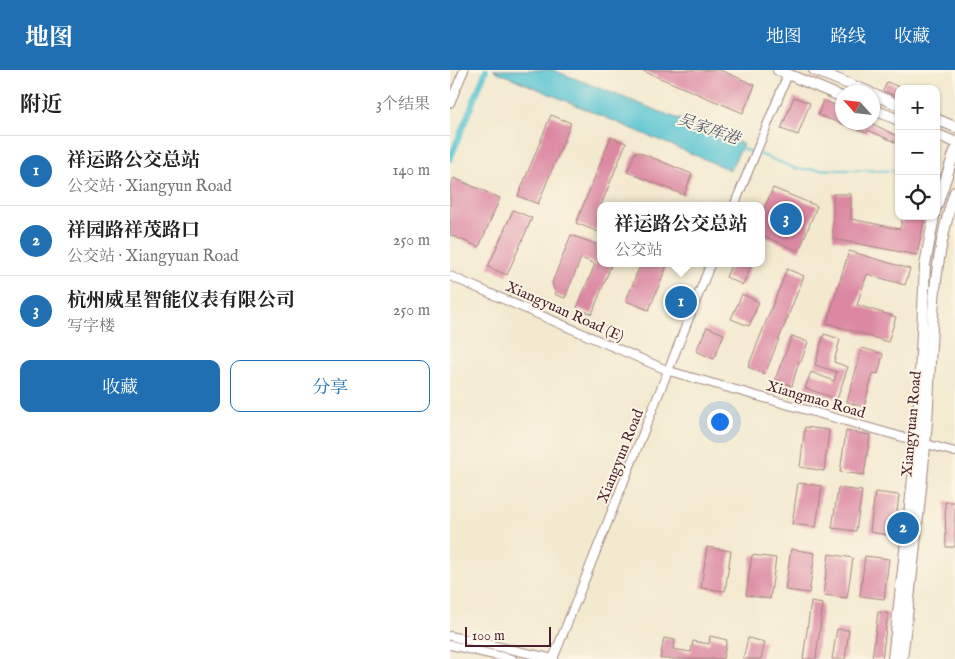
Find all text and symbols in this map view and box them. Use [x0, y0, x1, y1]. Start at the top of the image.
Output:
text: 地图 [25, 23, 73, 54]
text: 地图 [766, 26, 802, 49]
text: 路线 [830, 26, 866, 49]
text: 收藏 [894, 26, 930, 49]
north arrow [835, 85, 880, 130]
map controls [895, 85, 940, 220]
button: + [895, 85, 940, 130]
text: 附近 [20, 92, 62, 119]
text: 3个结果 [376, 95, 430, 115]
water label: 吴家库港 [675, 110, 744, 150]
button: − [895, 130, 940, 175]
text: 祥运路公交总站 [67, 149, 200, 173]
text: 1 [33, 161, 39, 181]
text: 140 m [392, 161, 430, 181]
button: locate [895, 175, 940, 220]
text: 公交站 · Xiangyun Road [67, 177, 232, 197]
pin: 3 [770, 200, 802, 238]
popup [597, 202, 765, 267]
text: 祥运路公交总站 [614, 213, 748, 237]
text: 祥园路祥茂路口 [67, 219, 200, 243]
text: 2 [32, 231, 40, 251]
text: 250 m [393, 231, 430, 251]
text: 公交站 [614, 241, 663, 261]
text: 公交站 · Xiangyuan Road [67, 247, 239, 267]
street label: Xiangyuan Road (E) [503, 277, 627, 346]
pin: 1 [665, 283, 697, 321]
text: 杭州威星智能仪表有限公司 [67, 289, 295, 313]
text: 3 [33, 301, 39, 321]
text: 250 m [393, 301, 430, 321]
text: 写字楼 [67, 317, 115, 337]
button: 收藏 [20, 360, 220, 412]
button: 分享 [230, 360, 430, 412]
street label: Xiangyuan Road [897, 369, 926, 478]
street label: Xiangmao Road [764, 376, 869, 423]
street label: Xiangyun Road [593, 406, 648, 506]
your location [707, 409, 733, 435]
pin: 2 [887, 509, 919, 547]
scale bar [465, 624, 551, 647]
text: 100 m [472, 627, 505, 645]

